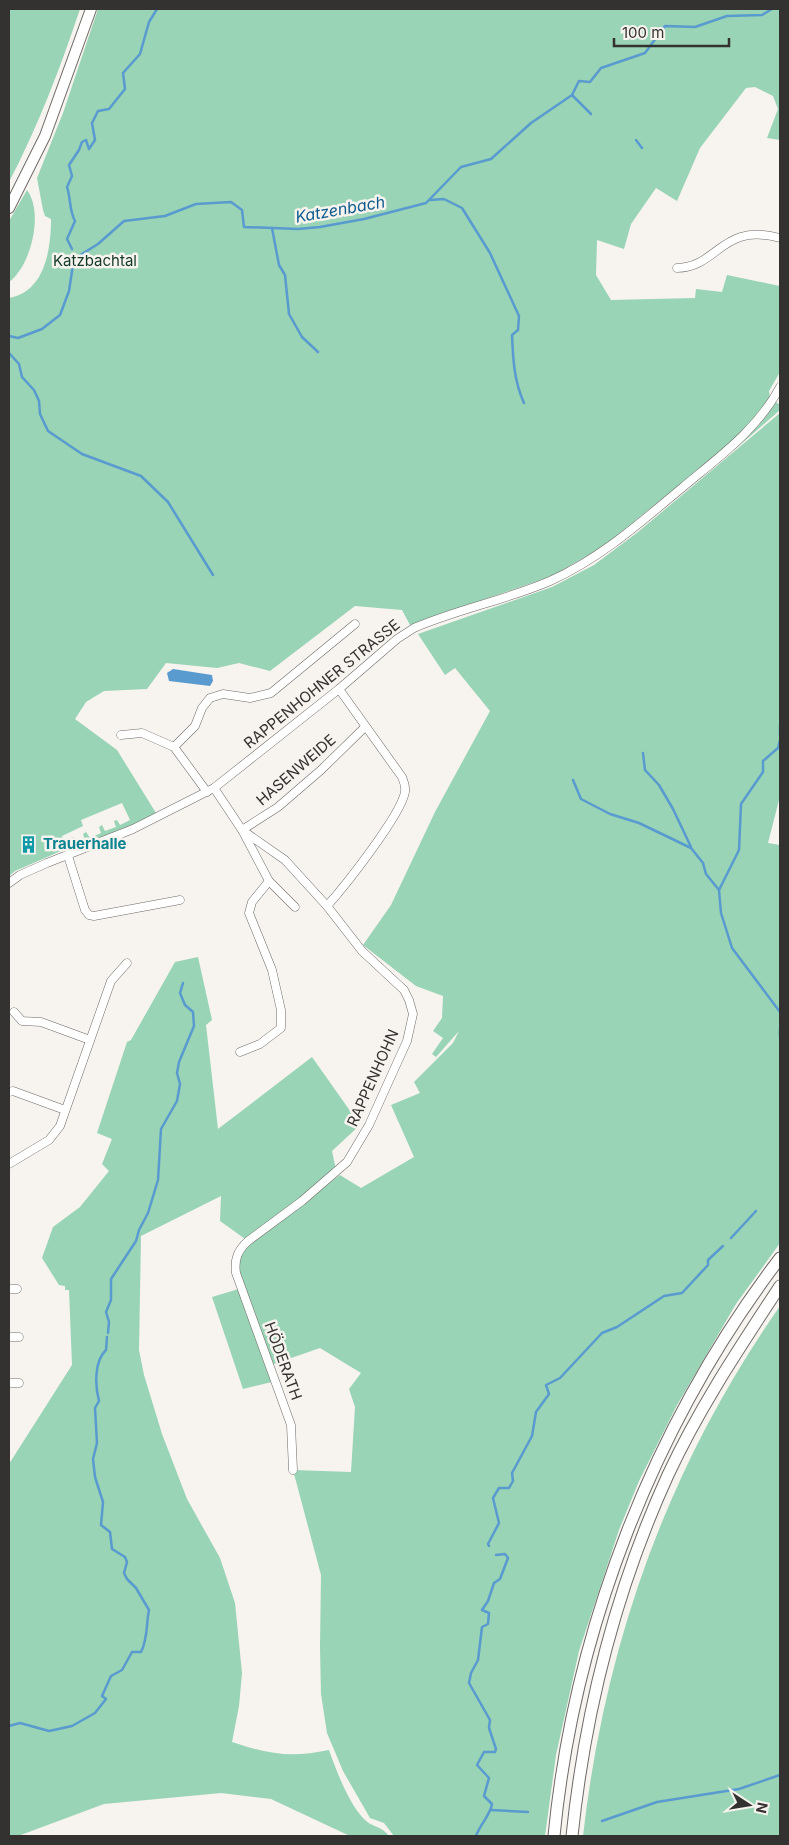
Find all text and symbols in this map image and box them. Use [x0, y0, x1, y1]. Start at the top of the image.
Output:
scale bar [614, 15, 729, 47]
text: 100 m [622, 23, 664, 42]
water label: Katzenbach [294, 191, 386, 227]
park label: Katzbachtal [53, 251, 137, 270]
street label: RAPPENHOHNER STRASSE [240, 615, 403, 752]
street label: HASENWEIDE [252, 730, 339, 809]
building icon: Trauerhalle [19, 834, 39, 854]
place label: Trauerhalle [43, 834, 127, 853]
street label: RAPPENHOHN [343, 1026, 402, 1129]
street label: HÖDERATH [261, 1319, 306, 1403]
north arrow [724, 1780, 774, 1830]
text: N [753, 1801, 772, 1815]

